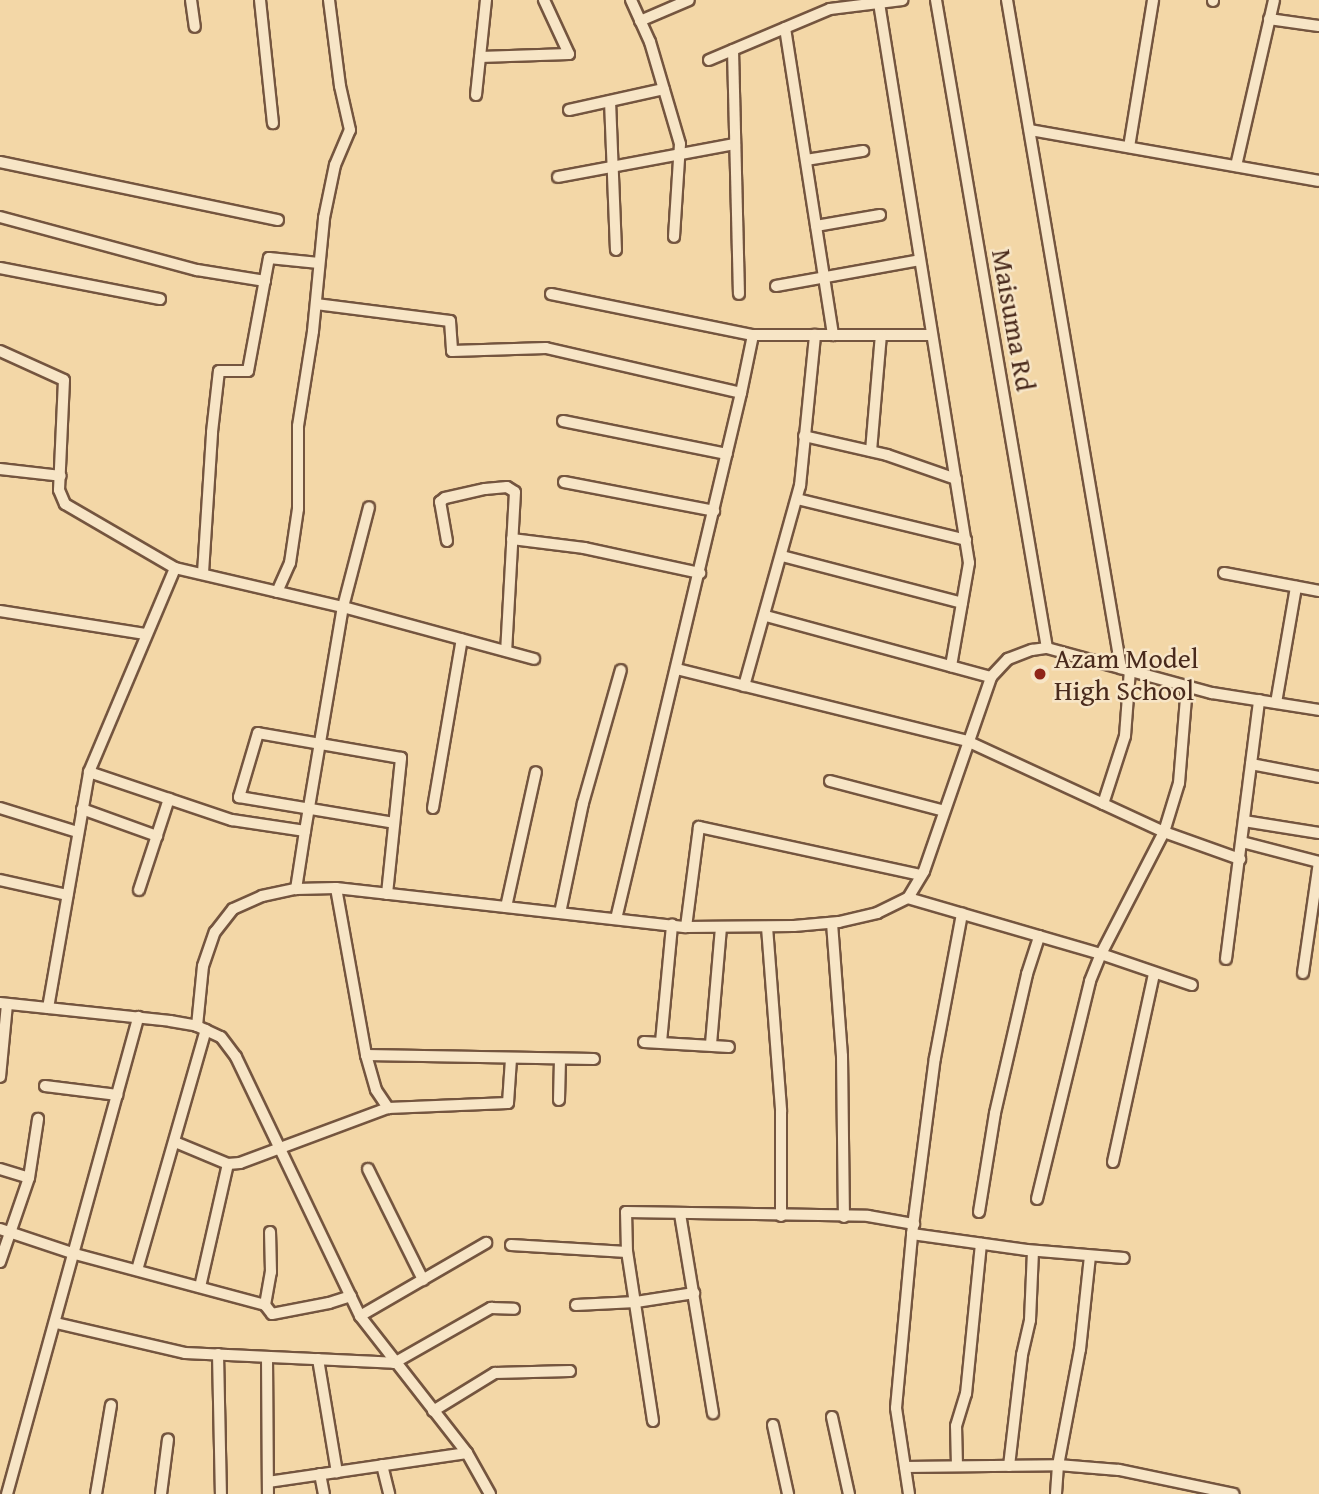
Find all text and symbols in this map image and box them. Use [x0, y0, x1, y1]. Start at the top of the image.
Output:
street label: Maisuma Rd [985, 246, 1043, 394]
place label: Azam Model High School [1054, 641, 1199, 707]
marker: Azam Model High School [1032, 666, 1048, 682]

